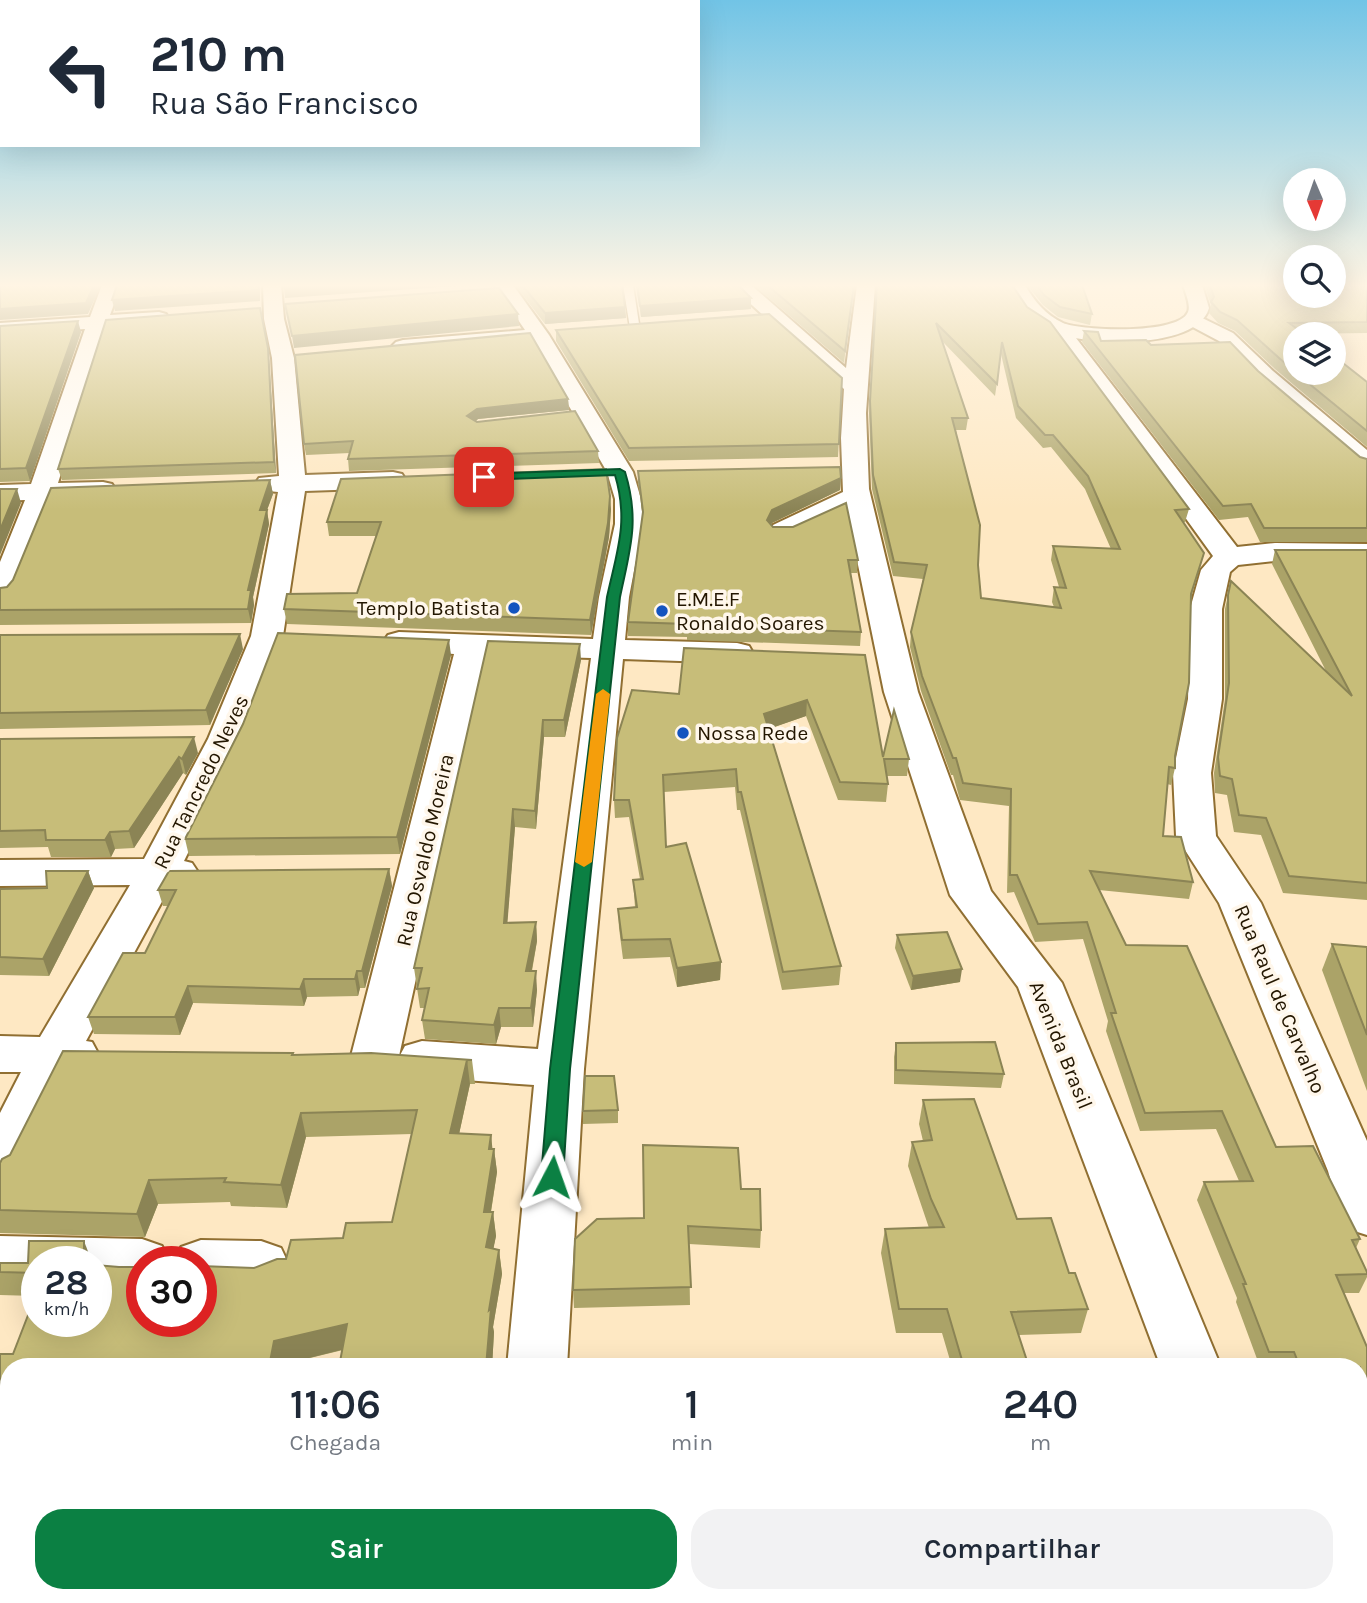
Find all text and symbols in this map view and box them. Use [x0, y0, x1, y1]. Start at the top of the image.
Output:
text: 210 m [150, 26, 287, 83]
icon: left [35, 28, 126, 119]
text: Rua São Francisco [150, 85, 418, 122]
north arrow [1283, 168, 1346, 231]
map controls [1283, 168, 1346, 385]
button: search [1283, 245, 1346, 308]
button: layers [1283, 322, 1346, 385]
pin [454, 447, 514, 507]
icon: arrive [465, 458, 503, 496]
place label: E.M.E.F Ronaldo Soares [676, 587, 825, 635]
place label: Templo Batista [357, 596, 500, 620]
marker: Templo Batista [506, 600, 522, 616]
marker: E.M.E.F Ronaldo Soares [654, 603, 670, 619]
street label: Rua Tancredo Neves [148, 691, 254, 873]
place label: Nossa Rede [697, 721, 808, 745]
marker: Nossa Rede [675, 725, 691, 741]
street label: Rua Osvaldo Moreira [391, 751, 459, 949]
street label: Rua Raul de Carvalho [1229, 901, 1331, 1097]
street label: Avenida Brasil [1024, 977, 1098, 1113]
position arrow [515, 1140, 589, 1214]
speed limit sign: 30 [126, 1246, 217, 1337]
text: 28 [45, 1262, 88, 1303]
text: km/h [44, 1298, 89, 1320]
text: 11:06 [290, 1379, 381, 1429]
text: 1 [685, 1379, 699, 1429]
text: 240 [1003, 1379, 1078, 1429]
text: Chegada [290, 1429, 381, 1456]
text: min [671, 1429, 713, 1456]
text: m [1030, 1429, 1051, 1456]
button: Sair [35, 1509, 677, 1589]
button: Compartilhar [691, 1509, 1333, 1589]

